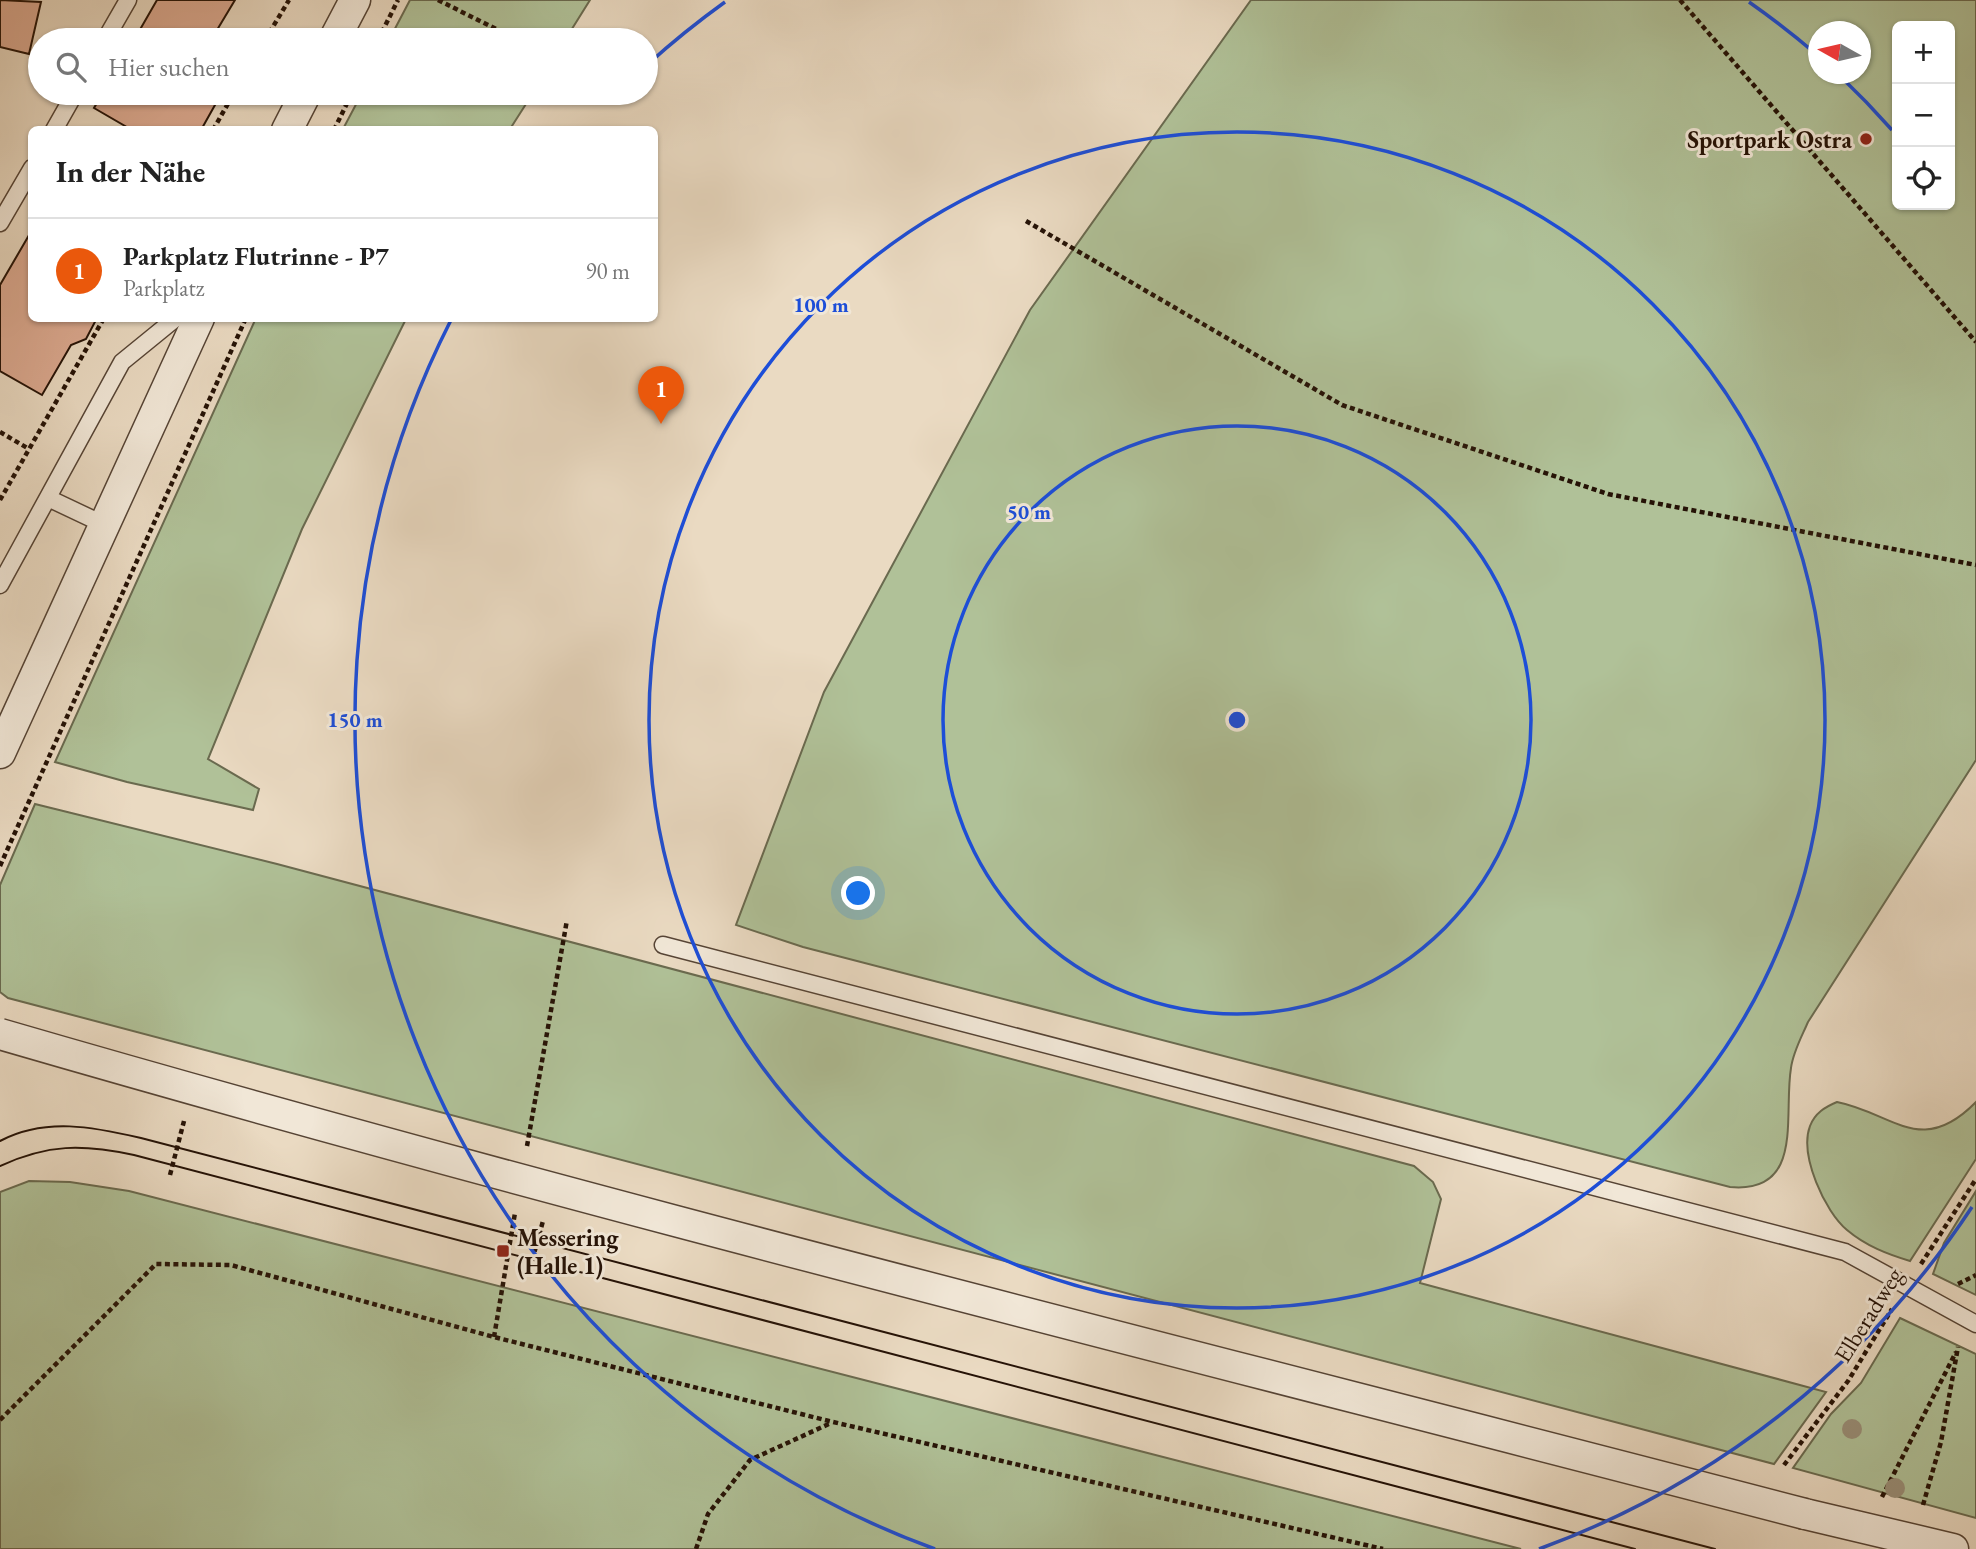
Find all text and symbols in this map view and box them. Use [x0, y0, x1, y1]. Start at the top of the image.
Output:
north arrow [1808, 21, 1871, 84]
map controls [1892, 21, 1955, 210]
button: + [1892, 21, 1955, 84]
search box [28, 28, 658, 105]
icon: search [52, 48, 90, 86]
text: Hier suchen [108, 50, 229, 84]
button: − [1892, 84, 1955, 147]
place label: Sportpark Ostra [1687, 124, 1852, 155]
marker: Sportpark Ostra [1858, 131, 1874, 147]
button: locate [1892, 147, 1955, 210]
text: In der Nähe [56, 152, 205, 191]
text: Parkplatz Flutrinne - P7 [123, 239, 389, 273]
text: 1 [73, 256, 85, 286]
text: 90 m [585, 256, 630, 286]
text: Parkplatz [123, 273, 204, 303]
text: 100 m [793, 291, 849, 318]
pin: 1 [638, 366, 684, 424]
text: 50 m [1007, 498, 1051, 525]
text: 150 m [327, 706, 383, 733]
centre of rings [1225, 708, 1249, 732]
your location [841, 876, 875, 910]
place label: Messering (Halle 1) [517, 1222, 619, 1281]
marker: Messering (Halle 1) [495, 1243, 511, 1259]
street label: Elberadweg [1827, 1261, 1910, 1368]

